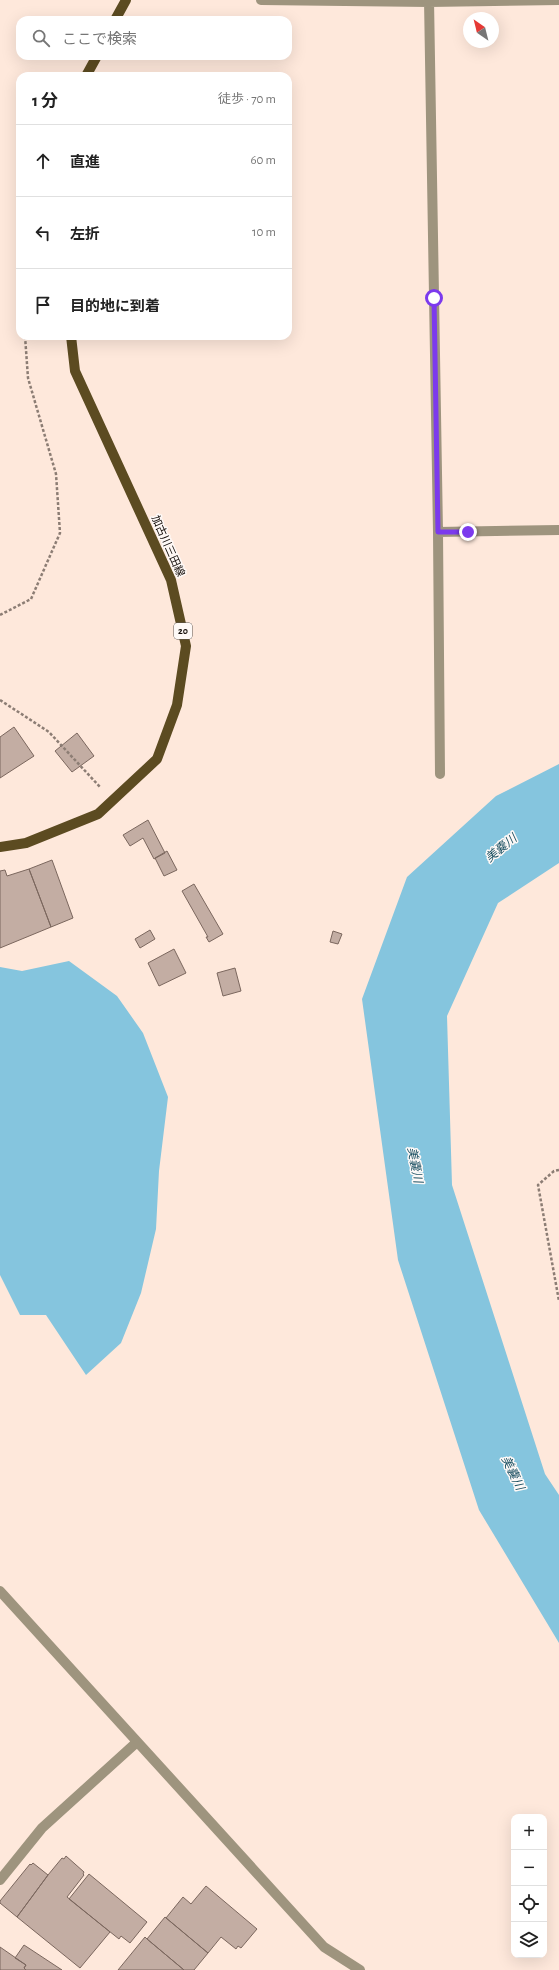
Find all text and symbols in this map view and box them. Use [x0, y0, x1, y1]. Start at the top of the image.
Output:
north arrow [463, 12, 499, 48]
search box [16, 16, 292, 60]
icon: search [30, 27, 52, 49]
text: ここで検索 [62, 32, 137, 47]
text: 1 分 [32, 92, 58, 109]
text: 徒歩 · 70 m [218, 93, 276, 106]
icon: ahead [32, 150, 54, 172]
text: 60 m [250, 154, 276, 167]
text: 直進 [70, 155, 100, 170]
icon: left [32, 222, 54, 244]
text: 10 m [252, 226, 276, 239]
text: 左折 [70, 227, 100, 242]
route start [425, 289, 443, 307]
icon: arrive [32, 294, 54, 316]
text: 目的地に到着 [70, 299, 160, 314]
street label: 加古川三田線 [150, 513, 187, 578]
route end [459, 523, 477, 541]
road number: 20 [174, 623, 192, 639]
water label: 美嚢川 [483, 830, 520, 864]
water label: 美嚢川 [406, 1146, 426, 1186]
water label: 美嚢川 [500, 1454, 528, 1494]
map controls [511, 1814, 547, 1958]
button: + [511, 1814, 547, 1850]
button: − [511, 1850, 547, 1886]
button: locate [511, 1886, 547, 1922]
button: layers [511, 1922, 547, 1958]

